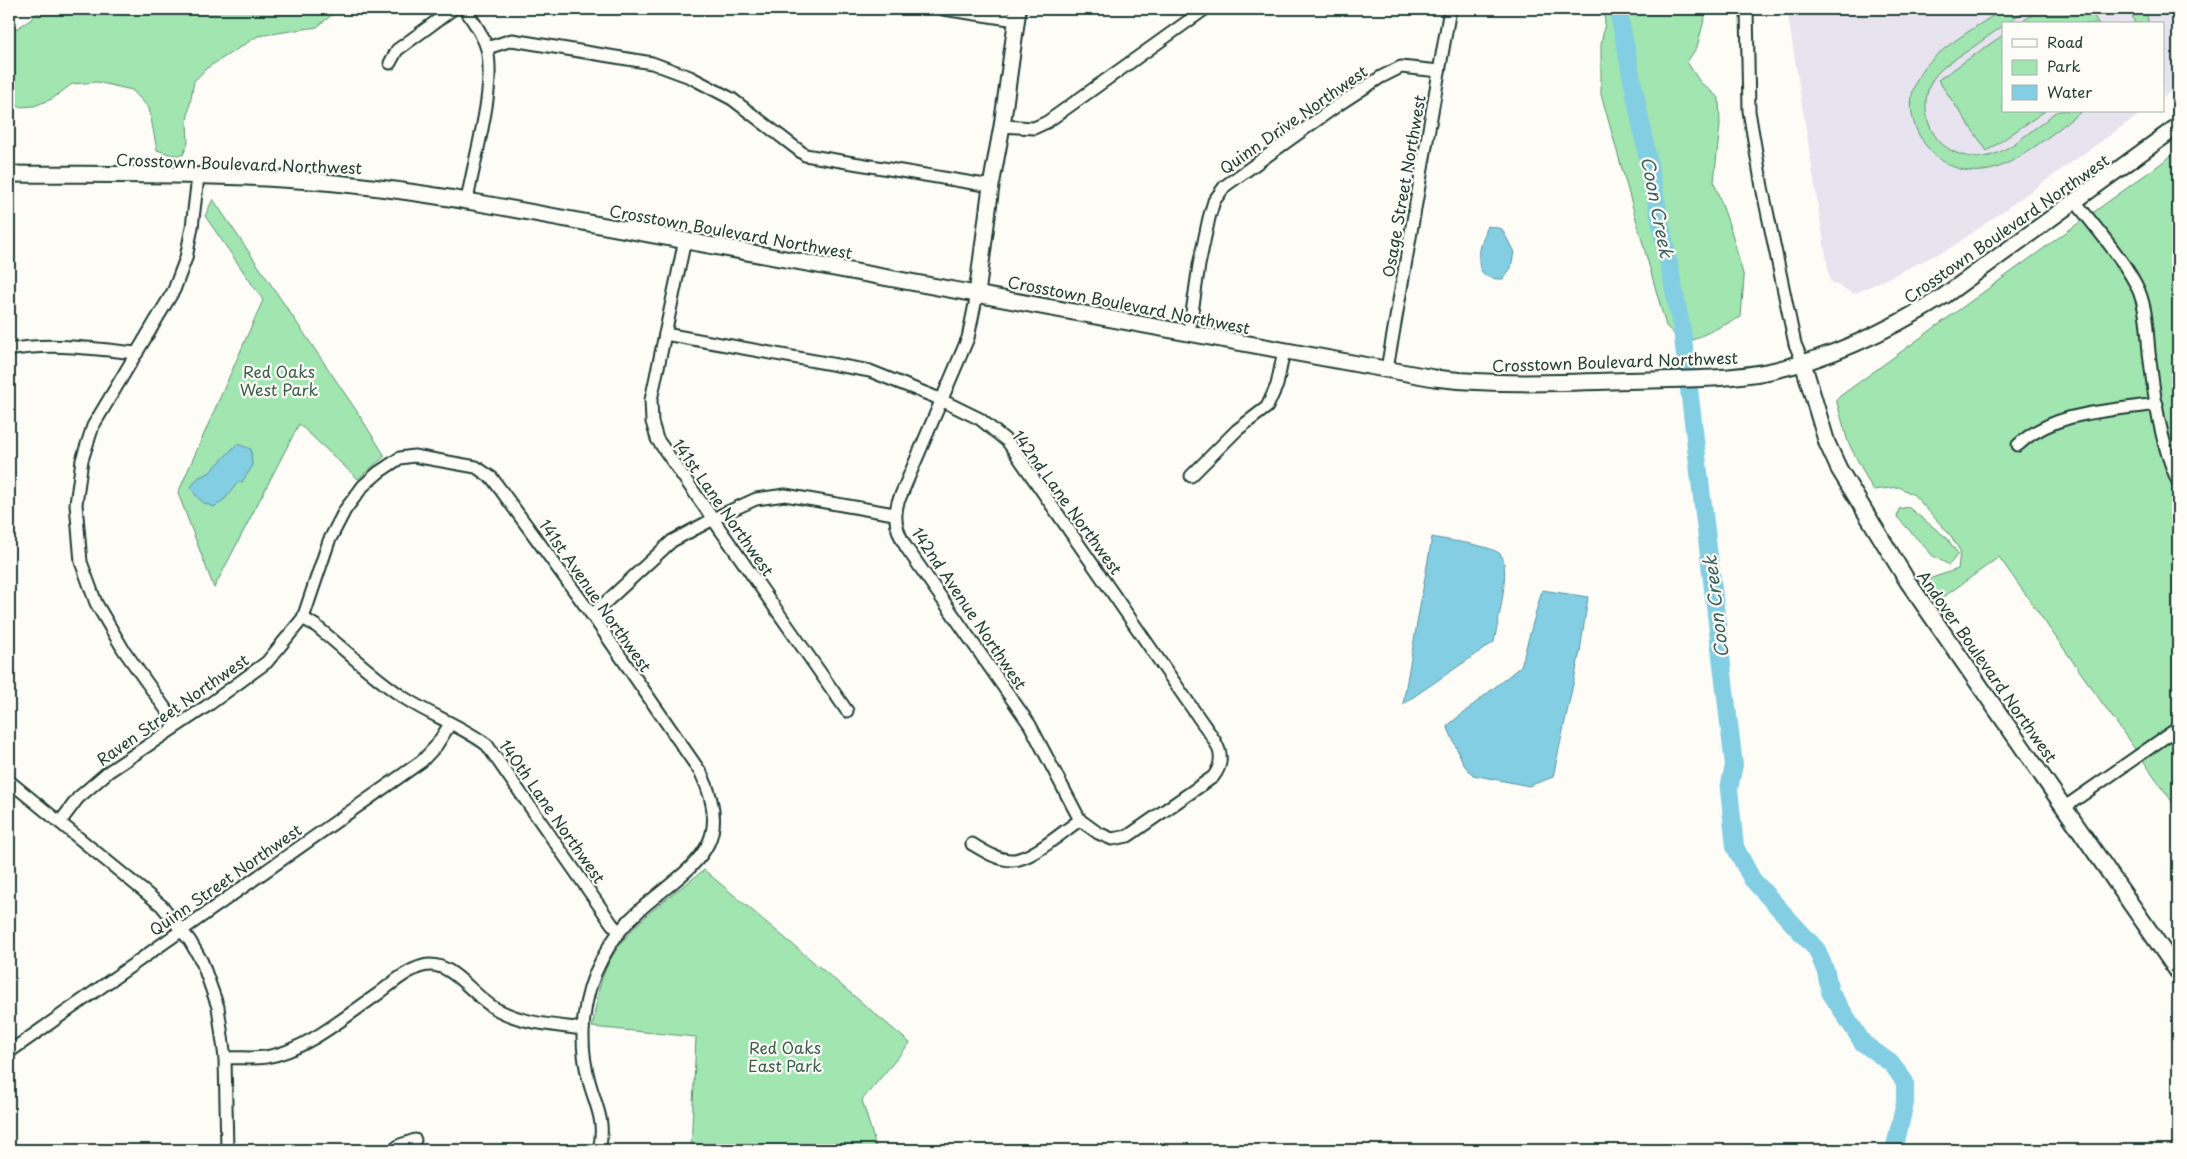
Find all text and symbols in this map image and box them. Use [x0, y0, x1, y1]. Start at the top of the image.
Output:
legend [2002, 22, 2164, 112]
text: Road [2047, 30, 2083, 53]
text: Park [2047, 54, 2081, 77]
street label: Quinn Drive Northwest [1214, 59, 1372, 179]
text: Water [2047, 80, 2092, 103]
street label: Osage Street Northwest [1375, 93, 1431, 279]
street label: Crosstown Boulevard Northwest [116, 147, 362, 179]
street label: Crosstown Boulevard Northwest [1898, 148, 2114, 308]
water label: Coon Creek [1635, 154, 1681, 261]
street label: Crosstown Boulevard Northwest [608, 198, 854, 264]
street label: Crosstown Boulevard Northwest [1006, 269, 1252, 339]
street label: Crosstown Boulevard Northwest [1492, 345, 1738, 377]
park label: Red Oaks West Park [240, 359, 319, 401]
street label: 142nd Lane Northwest [1007, 425, 1129, 579]
street label: 141st Lane Northwest [668, 433, 780, 581]
street label: 141st Avenue Northwest [534, 514, 658, 676]
street label: 142nd Avenue Northwest [907, 522, 1033, 694]
water label: Coon Creek [1695, 553, 1735, 660]
street label: Andover Boulevard Northwest [1912, 565, 2064, 767]
street label: Raven Street Northwest [91, 647, 253, 771]
street label: 140th Lane Northwest [494, 734, 612, 888]
street label: Quinn Street Northwest [144, 817, 306, 941]
park label: Red Oaks East Park [748, 1035, 822, 1077]

